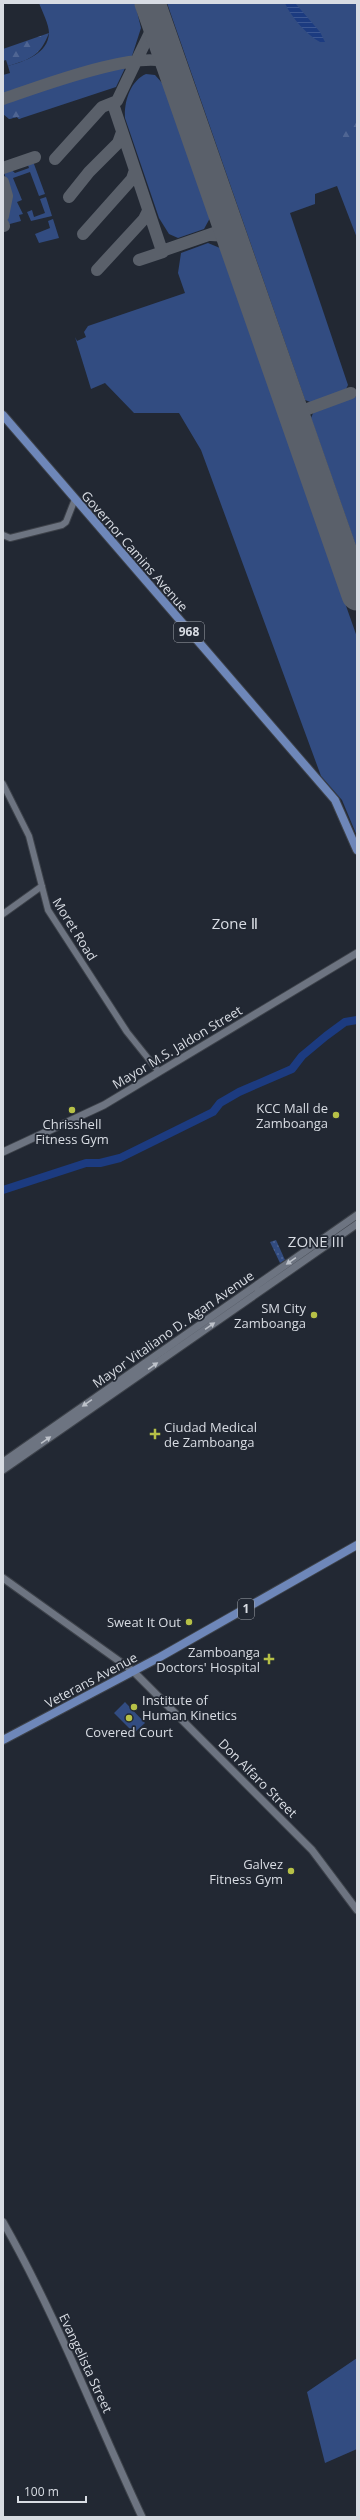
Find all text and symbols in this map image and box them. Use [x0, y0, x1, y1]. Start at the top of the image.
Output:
street label: Governor Camins Avenue [78, 487, 192, 615]
road number: 968 [174, 622, 204, 642]
street label: Moret Road [49, 894, 101, 964]
district label: Zone Ⅱ [212, 913, 258, 933]
street label: Mayor M.S. Jaldon Street [109, 1001, 246, 1093]
place label: KCC Mall de Zamboanga [256, 1099, 328, 1132]
marker: Chrisshell Fitness Gym [67, 1105, 77, 1115]
marker: KCC Mall de Zamboanga [331, 1110, 341, 1120]
place label: Chrisshell Fitness Gym [35, 1115, 109, 1148]
district label: ZONE III [288, 1231, 344, 1251]
one-way arrow [285, 1257, 296, 1265]
street label: Mayor Vitaliano D. Agan Avenue [89, 1266, 257, 1392]
place label: SM City Zamboanga [234, 1299, 306, 1332]
marker: SM City Zamboanga [309, 1310, 319, 1320]
one-way arrow [205, 1322, 215, 1330]
one-way arrow [148, 1362, 158, 1370]
one-way arrow [82, 1399, 93, 1407]
place label: Ciudad Medical de Zamboanga [164, 1418, 257, 1451]
marker: Ciudad Medical de Zamboanga [149, 1428, 161, 1440]
one-way arrow [41, 1436, 52, 1444]
road number: 1 [238, 1599, 254, 1619]
place label: Sweat It Out [107, 1613, 181, 1631]
marker: Sweat It Out [184, 1617, 194, 1627]
place label: Zamboanga Doctors' Hospital [156, 1643, 260, 1676]
street label: Veterans Avenue [42, 1648, 140, 1712]
marker: Zamboanga Doctors' Hospital [263, 1653, 275, 1665]
place label: Institute of Human Kinetics [142, 1691, 237, 1724]
marker: Institute of Human Kinetics [129, 1702, 139, 1712]
marker: Covered Court [124, 1713, 134, 1723]
place label: Covered Court [85, 1723, 173, 1741]
street label: Don Alfaro Street [215, 1735, 302, 1822]
place label: Galvez Fitness Gym [209, 1855, 283, 1888]
marker: Galvez Fitness Gym [286, 1866, 296, 1876]
street label: Evangelista Street [55, 2310, 117, 2416]
scale bar [18, 2478, 86, 2504]
text: 100 m [24, 2483, 59, 2500]

